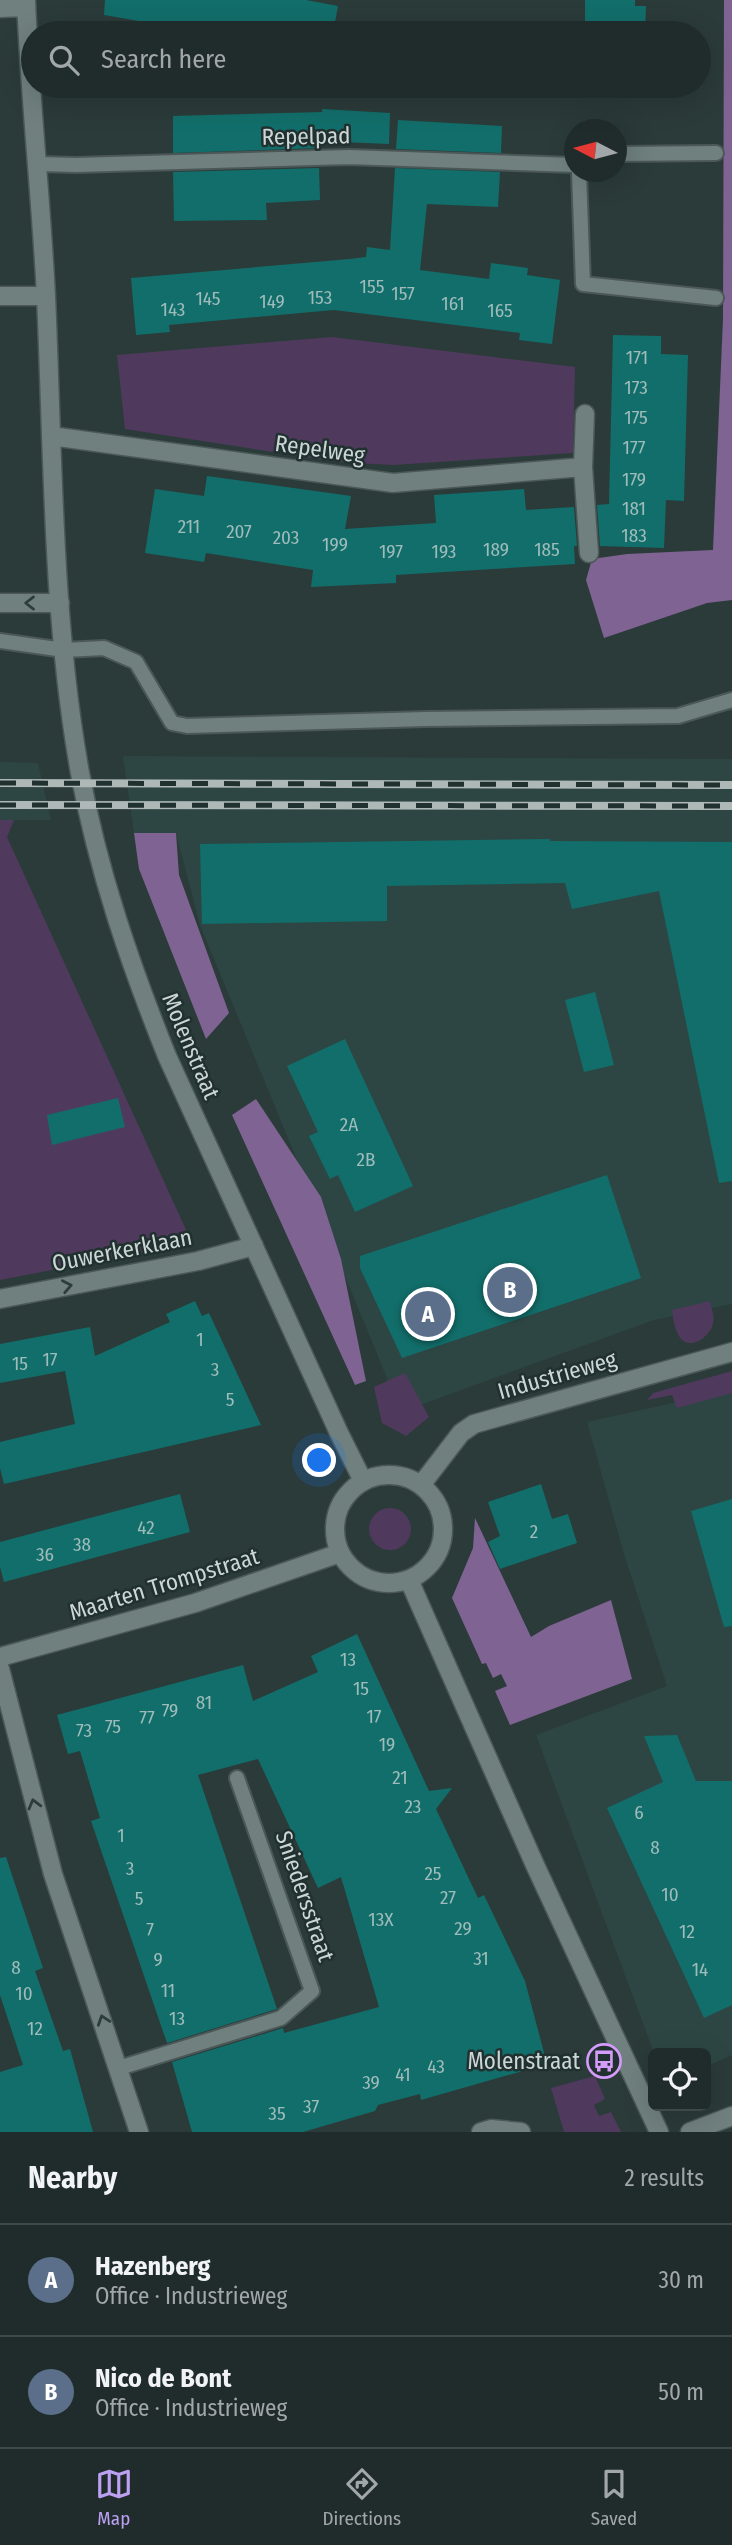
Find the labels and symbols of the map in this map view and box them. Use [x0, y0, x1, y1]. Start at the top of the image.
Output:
north arrow [564, 119, 627, 182]
street label: Repelpad [261, 121, 351, 151]
house number: 155 [360, 275, 384, 298]
house number: 157 [391, 282, 415, 305]
house number: 153 [308, 286, 332, 309]
house number: 145 [195, 287, 221, 310]
house number: 149 [259, 290, 285, 313]
house number: 161 [441, 292, 465, 315]
house number: 143 [161, 298, 185, 321]
house number: 165 [487, 299, 513, 322]
house number: 171 [626, 346, 648, 369]
house number: 173 [624, 376, 648, 399]
house number: 175 [624, 406, 648, 429]
street label: Repelweg [273, 429, 367, 469]
house number: 177 [623, 436, 646, 459]
house number: 179 [622, 468, 646, 491]
house number: 181 [622, 497, 646, 520]
house number: 211 [178, 515, 200, 538]
house number: 207 [226, 520, 252, 543]
house number: 183 [621, 524, 647, 547]
house number: 203 [273, 526, 299, 549]
house number: 199 [322, 533, 348, 556]
house number: 189 [483, 538, 509, 561]
house number: 185 [534, 538, 560, 561]
house number: 197 [379, 540, 403, 563]
house number: 193 [432, 540, 456, 563]
one-way arrow [24, 595, 35, 611]
street label: Molenstraat [156, 989, 226, 1104]
house number: 2A [340, 1113, 358, 1136]
house number: 2B [357, 1148, 375, 1171]
street label: Ouwerkerklaan [50, 1223, 194, 1277]
pin: B [487, 1264, 533, 1316]
one-way arrow [61, 1279, 73, 1294]
pin: A [405, 1288, 451, 1340]
house number: 1 [196, 1328, 204, 1351]
street label: Industrieweg [494, 1345, 620, 1405]
house number: 17 [42, 1348, 58, 1371]
house number: 15 [12, 1352, 28, 1375]
house number: 3 [211, 1358, 219, 1381]
house number: 5 [226, 1388, 234, 1411]
your location [302, 1443, 336, 1477]
house number: 42 [137, 1516, 155, 1539]
house number: 2 [530, 1520, 538, 1543]
house number: 38 [73, 1533, 91, 1556]
street label: Maarten Trompstraat [66, 1542, 263, 1626]
house number: 36 [36, 1543, 54, 1566]
house number: 13 [340, 1648, 356, 1671]
house number: 15 [353, 1677, 369, 1700]
house number: 81 [196, 1691, 212, 1714]
house number: 79 [162, 1699, 178, 1722]
house number: 17 [366, 1705, 382, 1728]
house number: 77 [139, 1706, 155, 1729]
house number: 75 [105, 1715, 121, 1738]
house number: 73 [76, 1719, 92, 1742]
house number: 19 [379, 1733, 395, 1756]
house number: 21 [392, 1766, 408, 1789]
house number: 23 [405, 1795, 421, 1818]
one-way arrow [28, 1798, 42, 1810]
house number: 6 [634, 1801, 644, 1824]
house number: 1 [117, 1824, 125, 1847]
street label: Sniedersstraat [270, 1827, 341, 1965]
house number: 8 [650, 1836, 660, 1859]
house number: 3 [126, 1857, 134, 1880]
house number: 25 [424, 1862, 442, 1885]
house number: 10 [661, 1883, 679, 1906]
house number: 27 [440, 1886, 456, 1909]
house number: 5 [135, 1887, 143, 1910]
house number: 13X [368, 1908, 394, 1931]
house number: 29 [454, 1917, 472, 1940]
house number: 7 [146, 1918, 154, 1941]
house number: 12 [679, 1920, 695, 1943]
house number: 31 [473, 1947, 489, 1970]
house number: 9 [153, 1948, 163, 1971]
house number: 8 [11, 1956, 21, 1979]
house number: 14 [692, 1958, 708, 1981]
house number: 11 [161, 1979, 175, 2002]
house number: 10 [15, 1982, 33, 2005]
house number: 13 [169, 2007, 185, 2030]
one-way arrow [97, 2015, 111, 2027]
house number: 12 [27, 2017, 43, 2040]
bus stop icon: Molenstraat [585, 2042, 623, 2080]
place label: Molenstraat [468, 2047, 580, 2075]
house number: 43 [427, 2055, 445, 2078]
house number: 41 [395, 2063, 411, 2086]
house number: 39 [362, 2071, 380, 2094]
house number: 37 [303, 2095, 319, 2118]
house number: 35 [268, 2102, 286, 2125]

